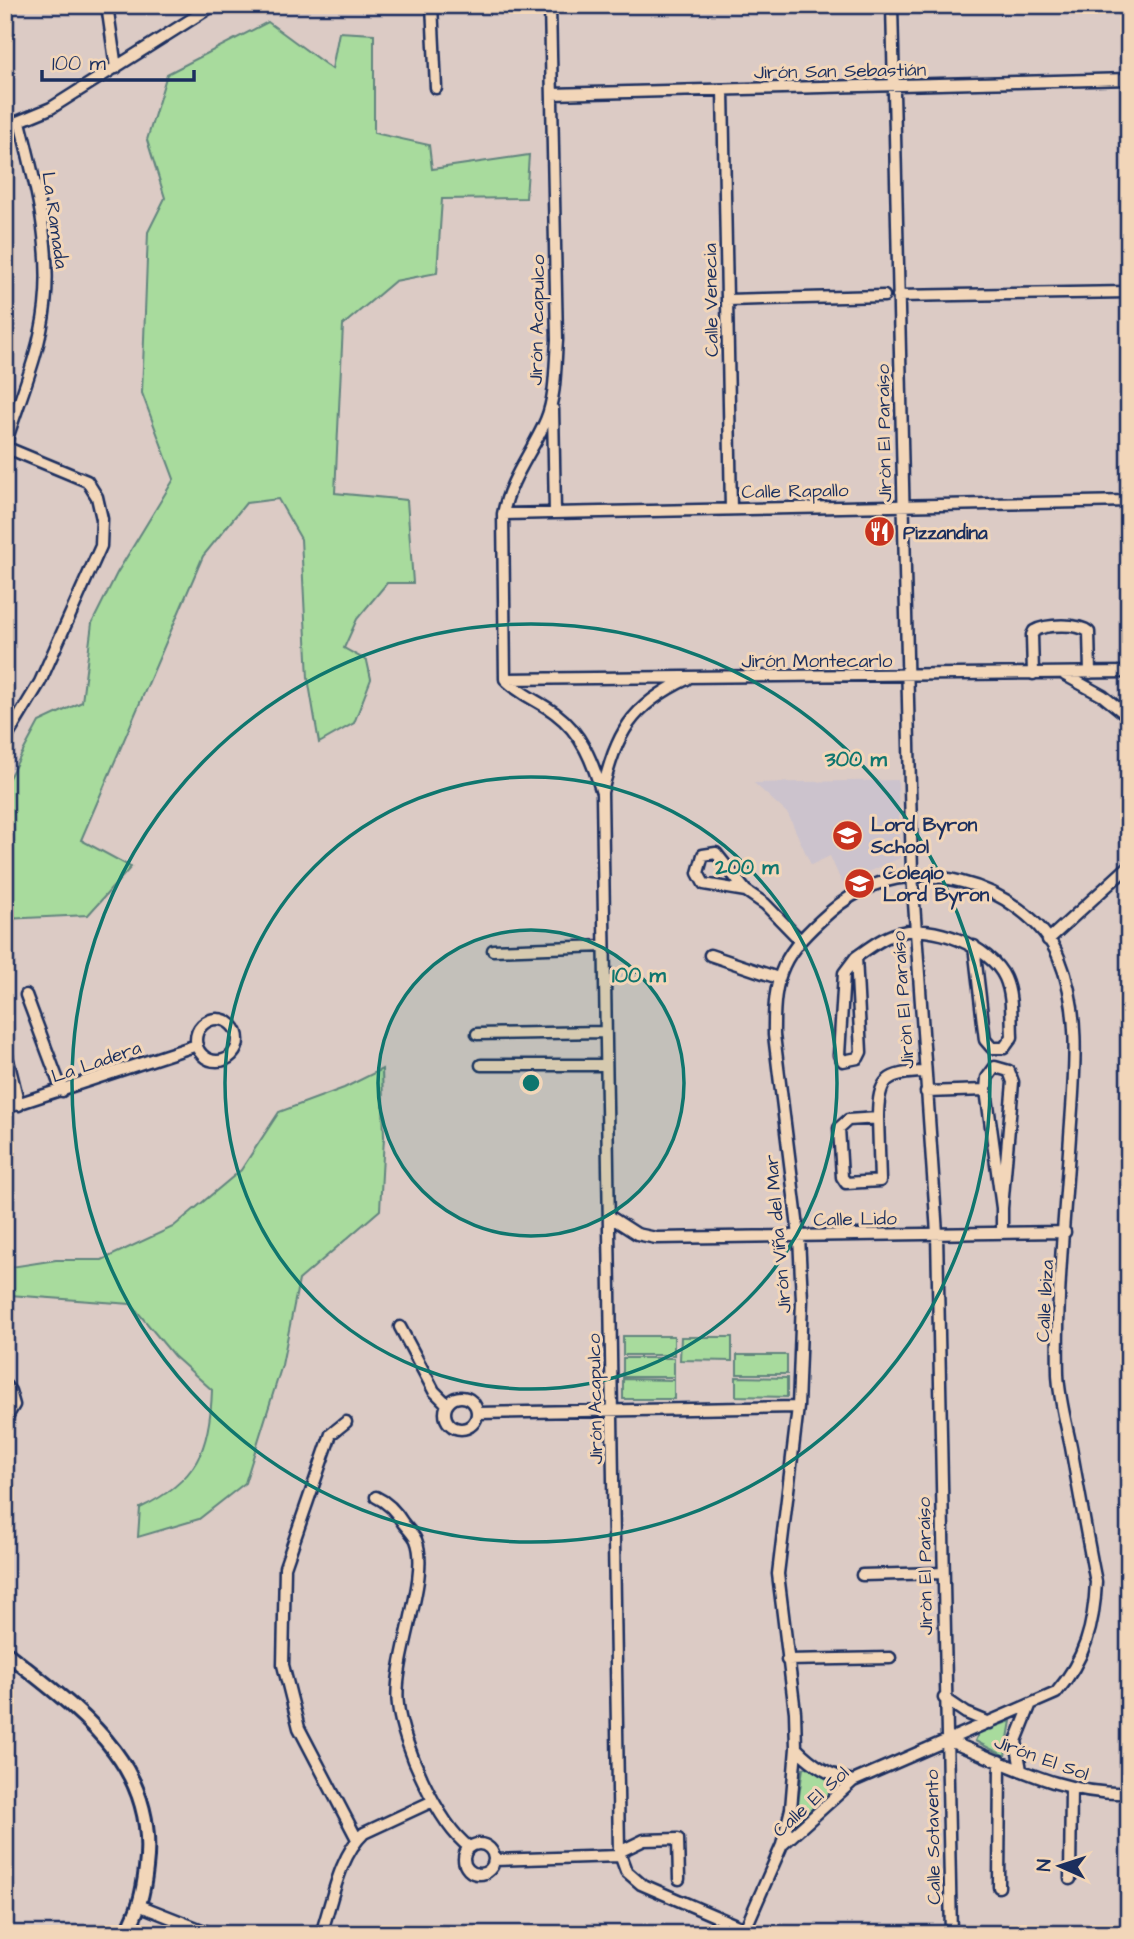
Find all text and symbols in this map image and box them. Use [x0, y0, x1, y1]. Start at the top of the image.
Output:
scale bar [42, 38, 194, 82]
text: 100 m [52, 49, 107, 78]
street label: Jirón San Sebastián [754, 56, 926, 87]
street label: La Ramada [34, 170, 75, 271]
street label: Calle Venecia [697, 243, 726, 357]
street label: Jirón Acapulco [523, 254, 552, 386]
street label: Jiròn El Paraíso [870, 363, 899, 502]
street label: Calle Rapallo [741, 477, 849, 506]
restaurant icon: Pizzandina [863, 515, 897, 549]
place label: Pizzandina [903, 520, 988, 547]
street label: Jirón Montecarlo [742, 648, 893, 675]
text: 300 m [824, 745, 888, 774]
place label: Lord Byron School [870, 812, 978, 861]
school or university icon: Lord Byron School [831, 818, 865, 852]
text: 200 m [714, 853, 779, 882]
place label: Colegio Lord Byron [883, 860, 990, 910]
school or university icon: Colegio Lord Byron [843, 866, 877, 900]
street label: Jiròn El Paraíso [885, 930, 922, 1070]
text: 100 m [612, 961, 667, 990]
street label: La Ladera [48, 1034, 145, 1090]
centre of rings [519, 1071, 543, 1095]
street label: Jirón Viña del Mar [758, 1153, 799, 1314]
street label: Calle Lido [813, 1205, 897, 1234]
street label: Calle Ibiza [1030, 1259, 1061, 1343]
street label: Jirón Acapulco [581, 1333, 610, 1465]
street label: Jiròn El Paraíso [911, 1496, 940, 1635]
street label: Jirón El Sol [990, 1729, 1093, 1788]
street label: Calle El Sol [767, 1760, 855, 1844]
street label: Calle Sotavento [919, 1769, 948, 1905]
north arrow [1026, 1830, 1096, 1900]
text: N [1031, 1858, 1058, 1872]

